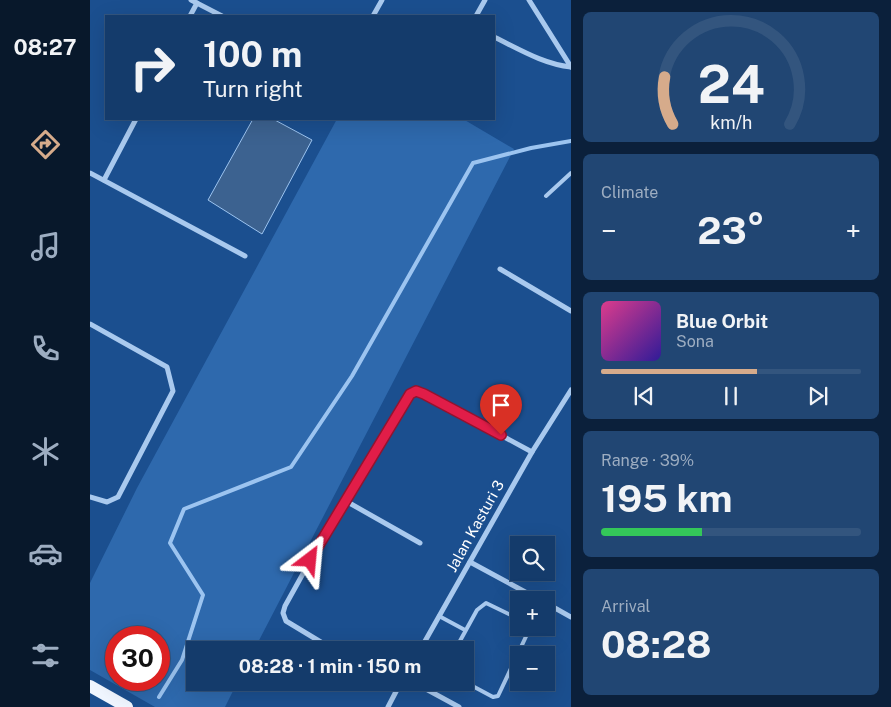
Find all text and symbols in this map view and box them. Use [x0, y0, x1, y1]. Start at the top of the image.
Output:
text: 08:27 [14, 34, 76, 60]
text: 100 m [203, 34, 302, 75]
icon: right [120, 35, 185, 100]
text: 24 [697, 54, 765, 115]
text: Turn right [203, 76, 303, 102]
text: km/h [710, 112, 752, 133]
icon: directions [28, 127, 63, 162]
text: Climate [601, 183, 658, 202]
text: 23° [697, 208, 765, 253]
text: − [601, 214, 617, 247]
text: + [845, 214, 861, 247]
icon: music [28, 229, 63, 264]
text: Blue Orbit [676, 310, 768, 332]
icon: phone [28, 331, 63, 366]
text: Sona [676, 332, 714, 351]
icon: previous [630, 382, 658, 410]
icon: pause [717, 382, 745, 410]
icon: next [804, 382, 832, 410]
pin [480, 384, 522, 435]
icon: arrive [487, 391, 515, 419]
icon: climate [28, 434, 63, 469]
text: Range · 39% [601, 451, 694, 470]
text: 195 km [601, 476, 733, 521]
street label: Jalan Kasturi 3 [443, 477, 507, 575]
position arrow [283, 533, 335, 585]
icon: car [28, 536, 63, 571]
map controls [510, 536, 555, 691]
button: search [510, 536, 555, 581]
button: + [510, 591, 555, 636]
text: Arrival [601, 597, 650, 616]
text: 08:28 [601, 622, 712, 667]
speed limit sign: 30 [105, 626, 170, 691]
icon: filters [28, 638, 63, 673]
button: − [510, 646, 555, 691]
text: 08:28 · 1 min · 150 m [239, 655, 421, 677]

